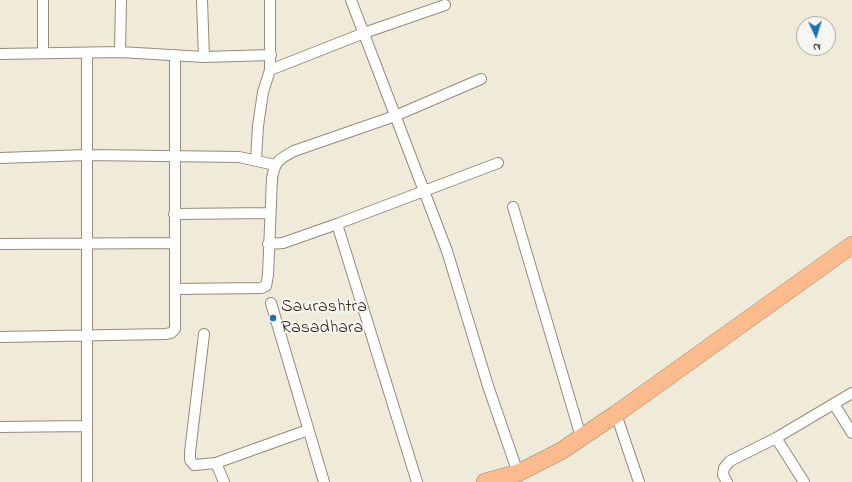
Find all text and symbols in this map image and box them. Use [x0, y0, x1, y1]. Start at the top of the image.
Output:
north arrow [796, 16, 836, 56]
text: N [812, 39, 821, 55]
place label: Saurashtra Rasadhara [281, 297, 367, 340]
marker: Saurashtra Rasadhara [268, 313, 278, 323]

